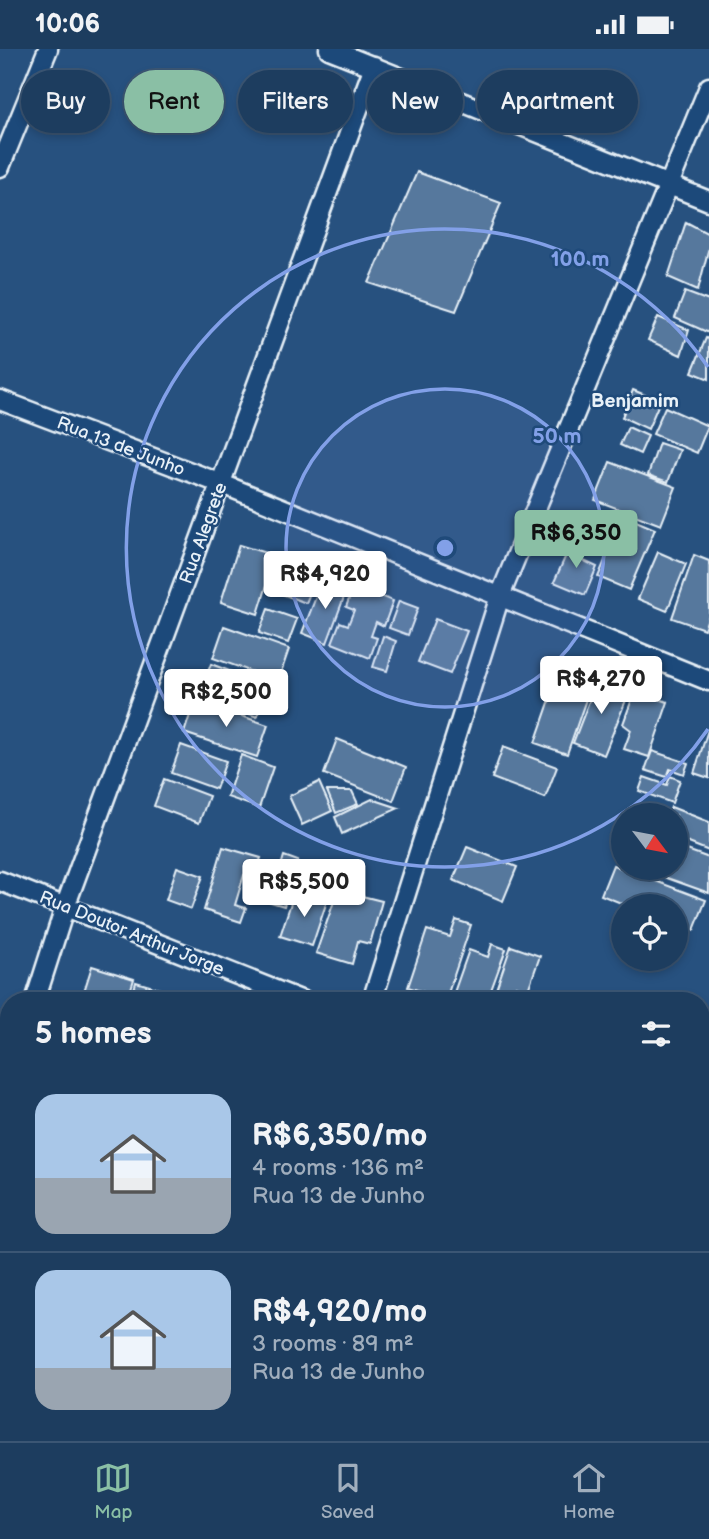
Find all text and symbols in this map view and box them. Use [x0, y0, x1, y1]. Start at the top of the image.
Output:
text: 10:06 [35, 9, 100, 40]
chip: Buy [21, 70, 110, 133]
chip: Rent [124, 70, 224, 133]
chip: Filters [238, 70, 353, 133]
chip: New [367, 70, 463, 133]
chip: Apartment [477, 70, 638, 133]
text: 100 m [551, 247, 609, 272]
district label: Benjamim [591, 390, 679, 413]
street label: Rua 13 de Junho [54, 412, 188, 481]
text: 50 m [533, 424, 581, 449]
street label: Rua Alegrete [175, 479, 232, 587]
pin: R$6,350 [511, 511, 641, 570]
text: R$6,350 [531, 519, 622, 547]
centre of rings [433, 536, 457, 560]
pin: R$4,920 [260, 552, 390, 611]
text: R$4,920 [280, 560, 370, 588]
pin: R$4,270 [536, 657, 666, 716]
text: R$4,270 [556, 665, 646, 693]
pin: R$2,500 [161, 669, 291, 729]
text: R$2,500 [180, 678, 272, 706]
north arrow [611, 803, 688, 880]
map controls [611, 803, 688, 971]
pin: R$5,500 [239, 859, 369, 919]
text: R$5,500 [258, 868, 350, 896]
street label: Rua Doutor Arthur Jorge [36, 887, 228, 980]
button: locate [611, 894, 688, 971]
icon: filters [637, 1015, 675, 1053]
text: 5 homes [35, 1016, 152, 1052]
text: R$6,350/mo [252, 1118, 427, 1154]
icon: home [91, 1122, 175, 1206]
text: 4 rooms · 136 m² [252, 1154, 424, 1182]
text: Rua 13 de Junho [252, 1182, 425, 1210]
text: R$4,920/mo [252, 1294, 427, 1330]
icon: home [91, 1298, 175, 1382]
text: 3 rooms · 89 m² [252, 1330, 414, 1358]
text: Rua 13 de Junho [252, 1358, 425, 1386]
tab: Map [94, 1459, 132, 1524]
tab: Saved [321, 1459, 374, 1524]
tab: Home [563, 1459, 615, 1524]

